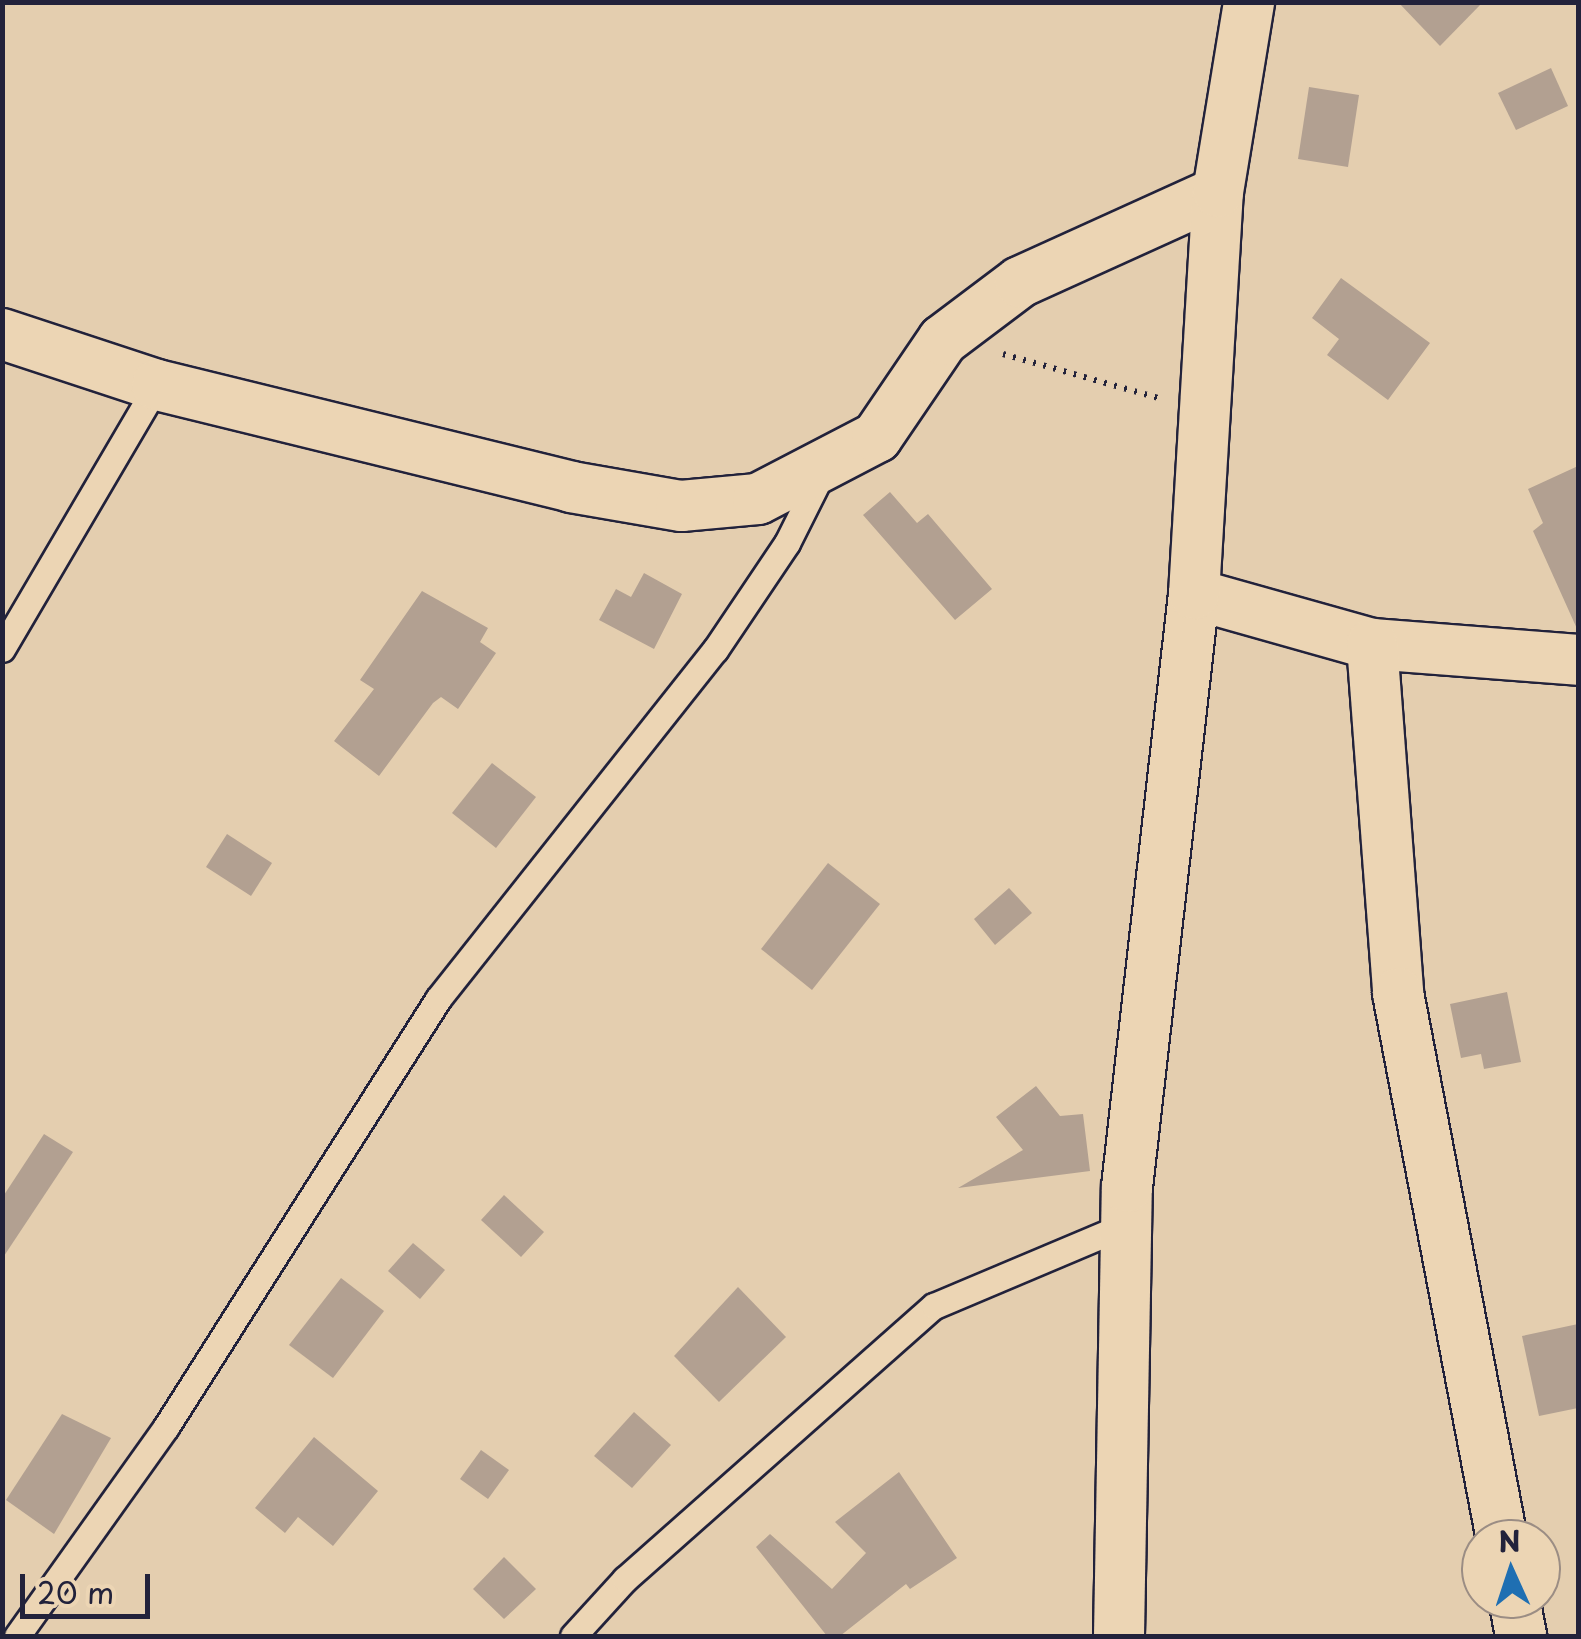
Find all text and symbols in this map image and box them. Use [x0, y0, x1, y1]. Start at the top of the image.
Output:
text: N [1497, 1518, 1522, 1563]
north arrow [1461, 1519, 1561, 1619]
scale bar [25, 1554, 155, 1616]
text: 20 m [37, 1569, 114, 1614]

